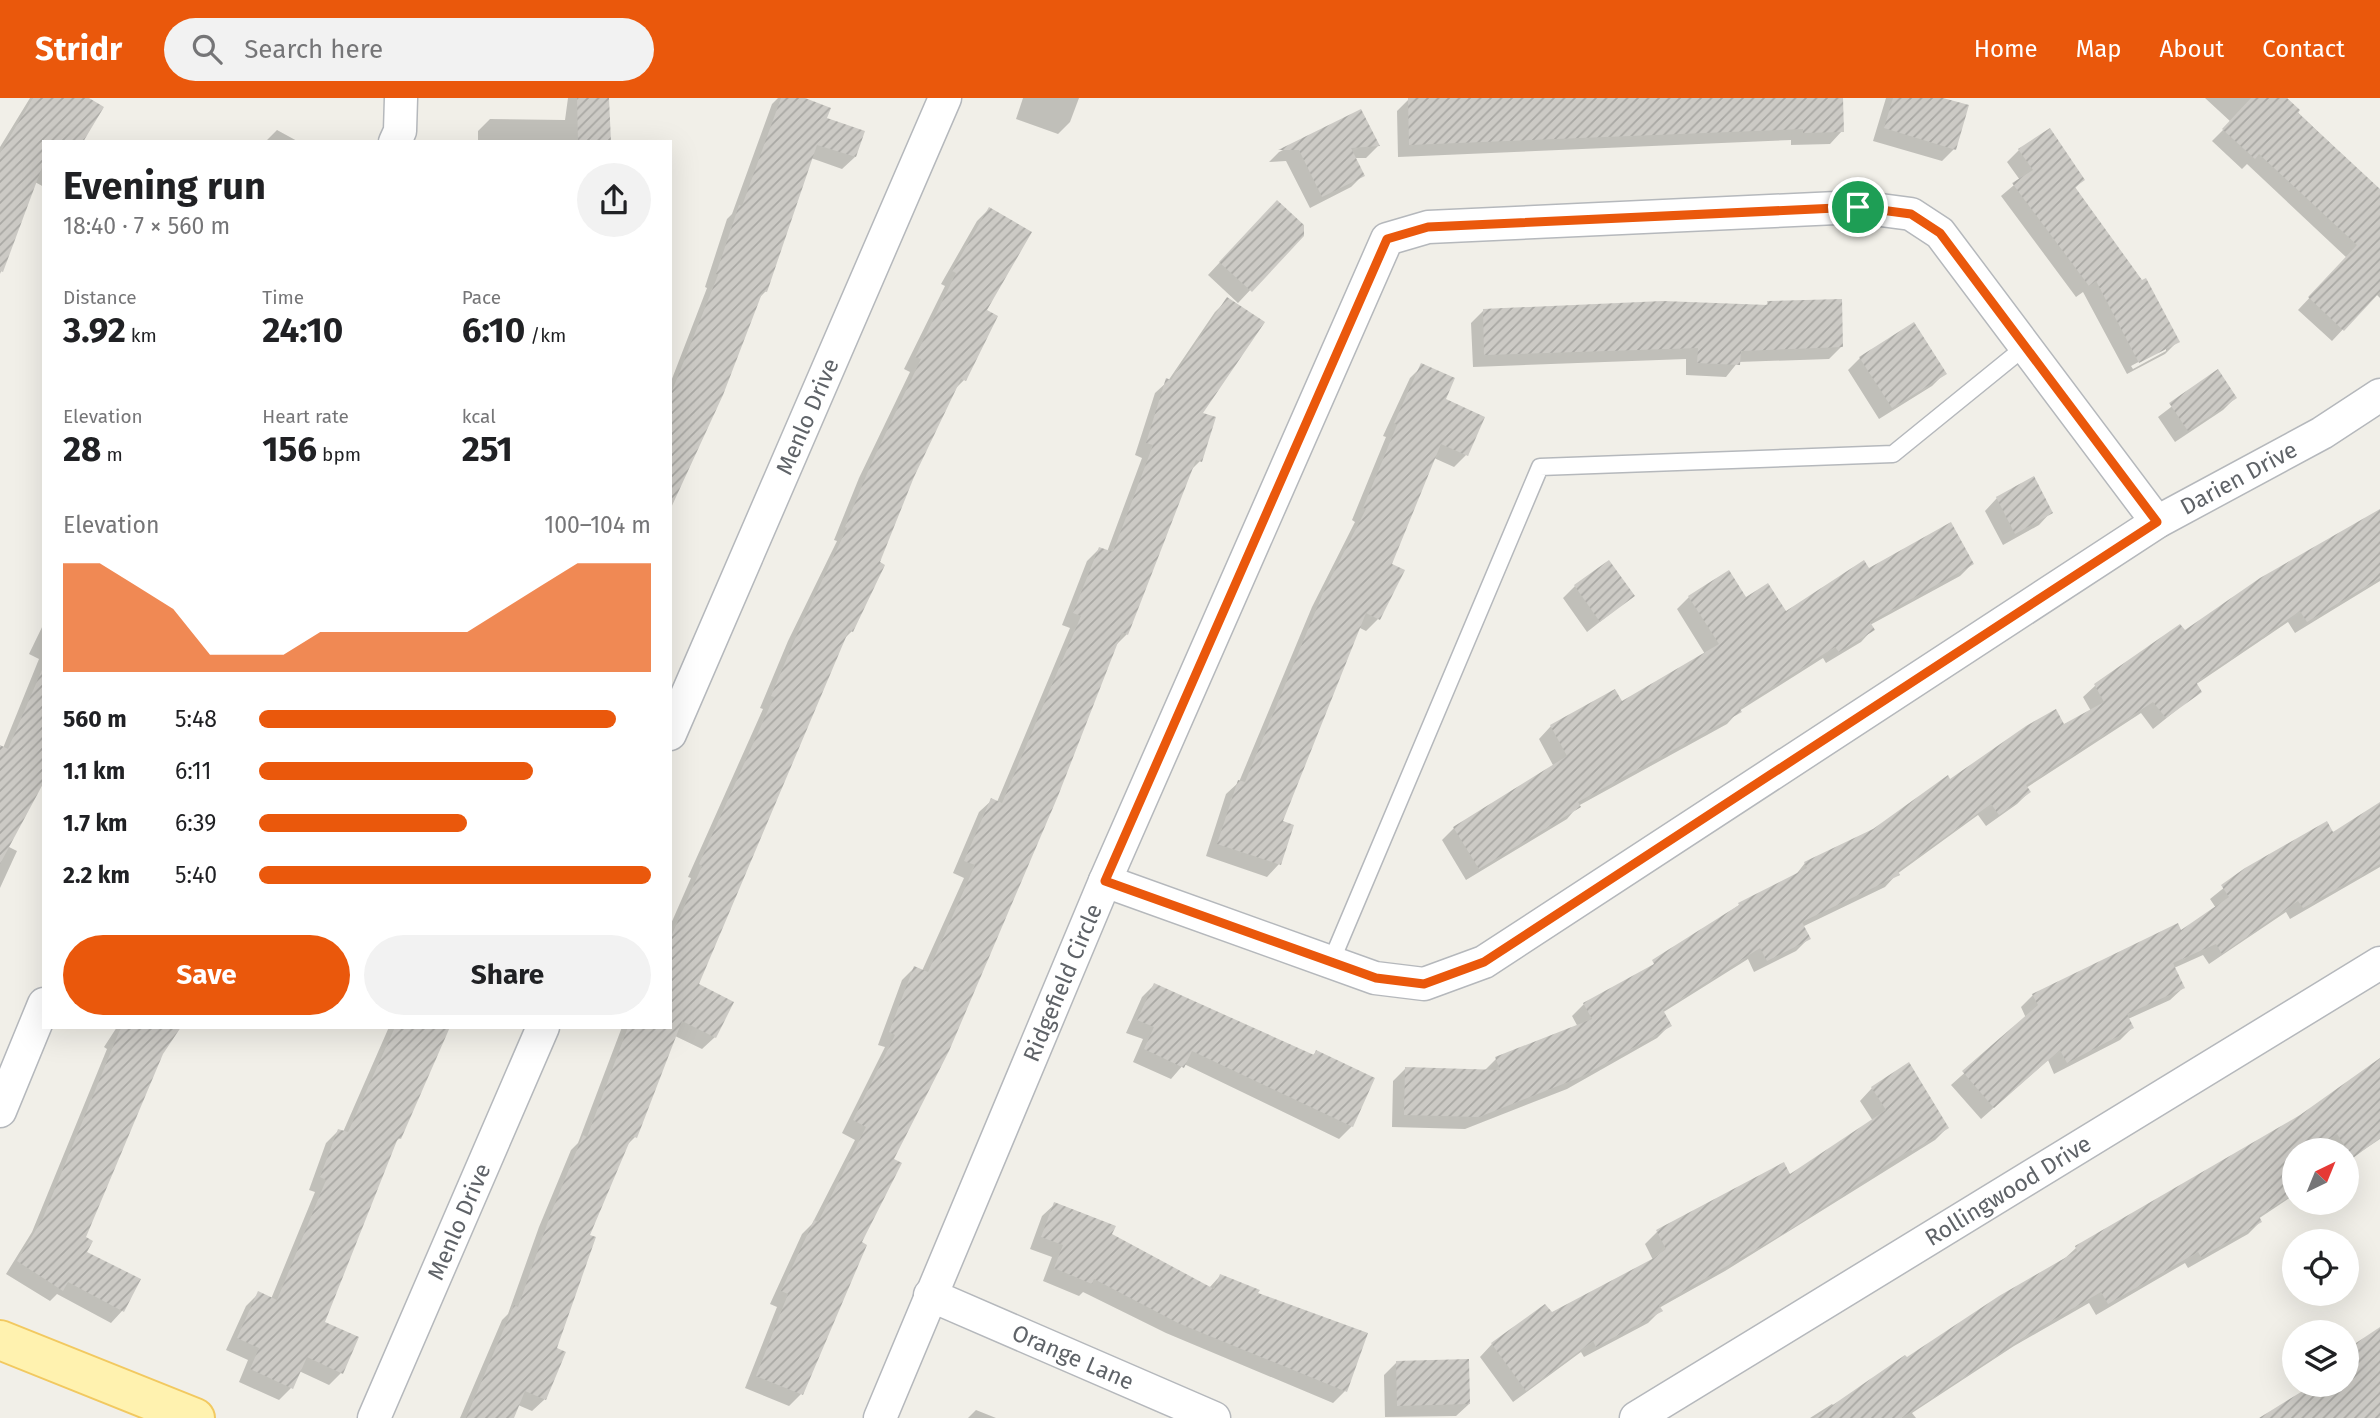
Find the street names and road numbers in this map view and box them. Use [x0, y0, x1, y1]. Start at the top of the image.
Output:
street label: Menlo Drive [770, 354, 845, 479]
street label: Darien Drive [2175, 435, 2302, 521]
street label: Ridgefield Circle [1017, 900, 1108, 1066]
street label: Rollingwood Drive [1920, 1129, 2096, 1252]
street label: Menlo Drive [421, 1159, 496, 1284]
street label: Orange Lane [1008, 1318, 1138, 1396]

